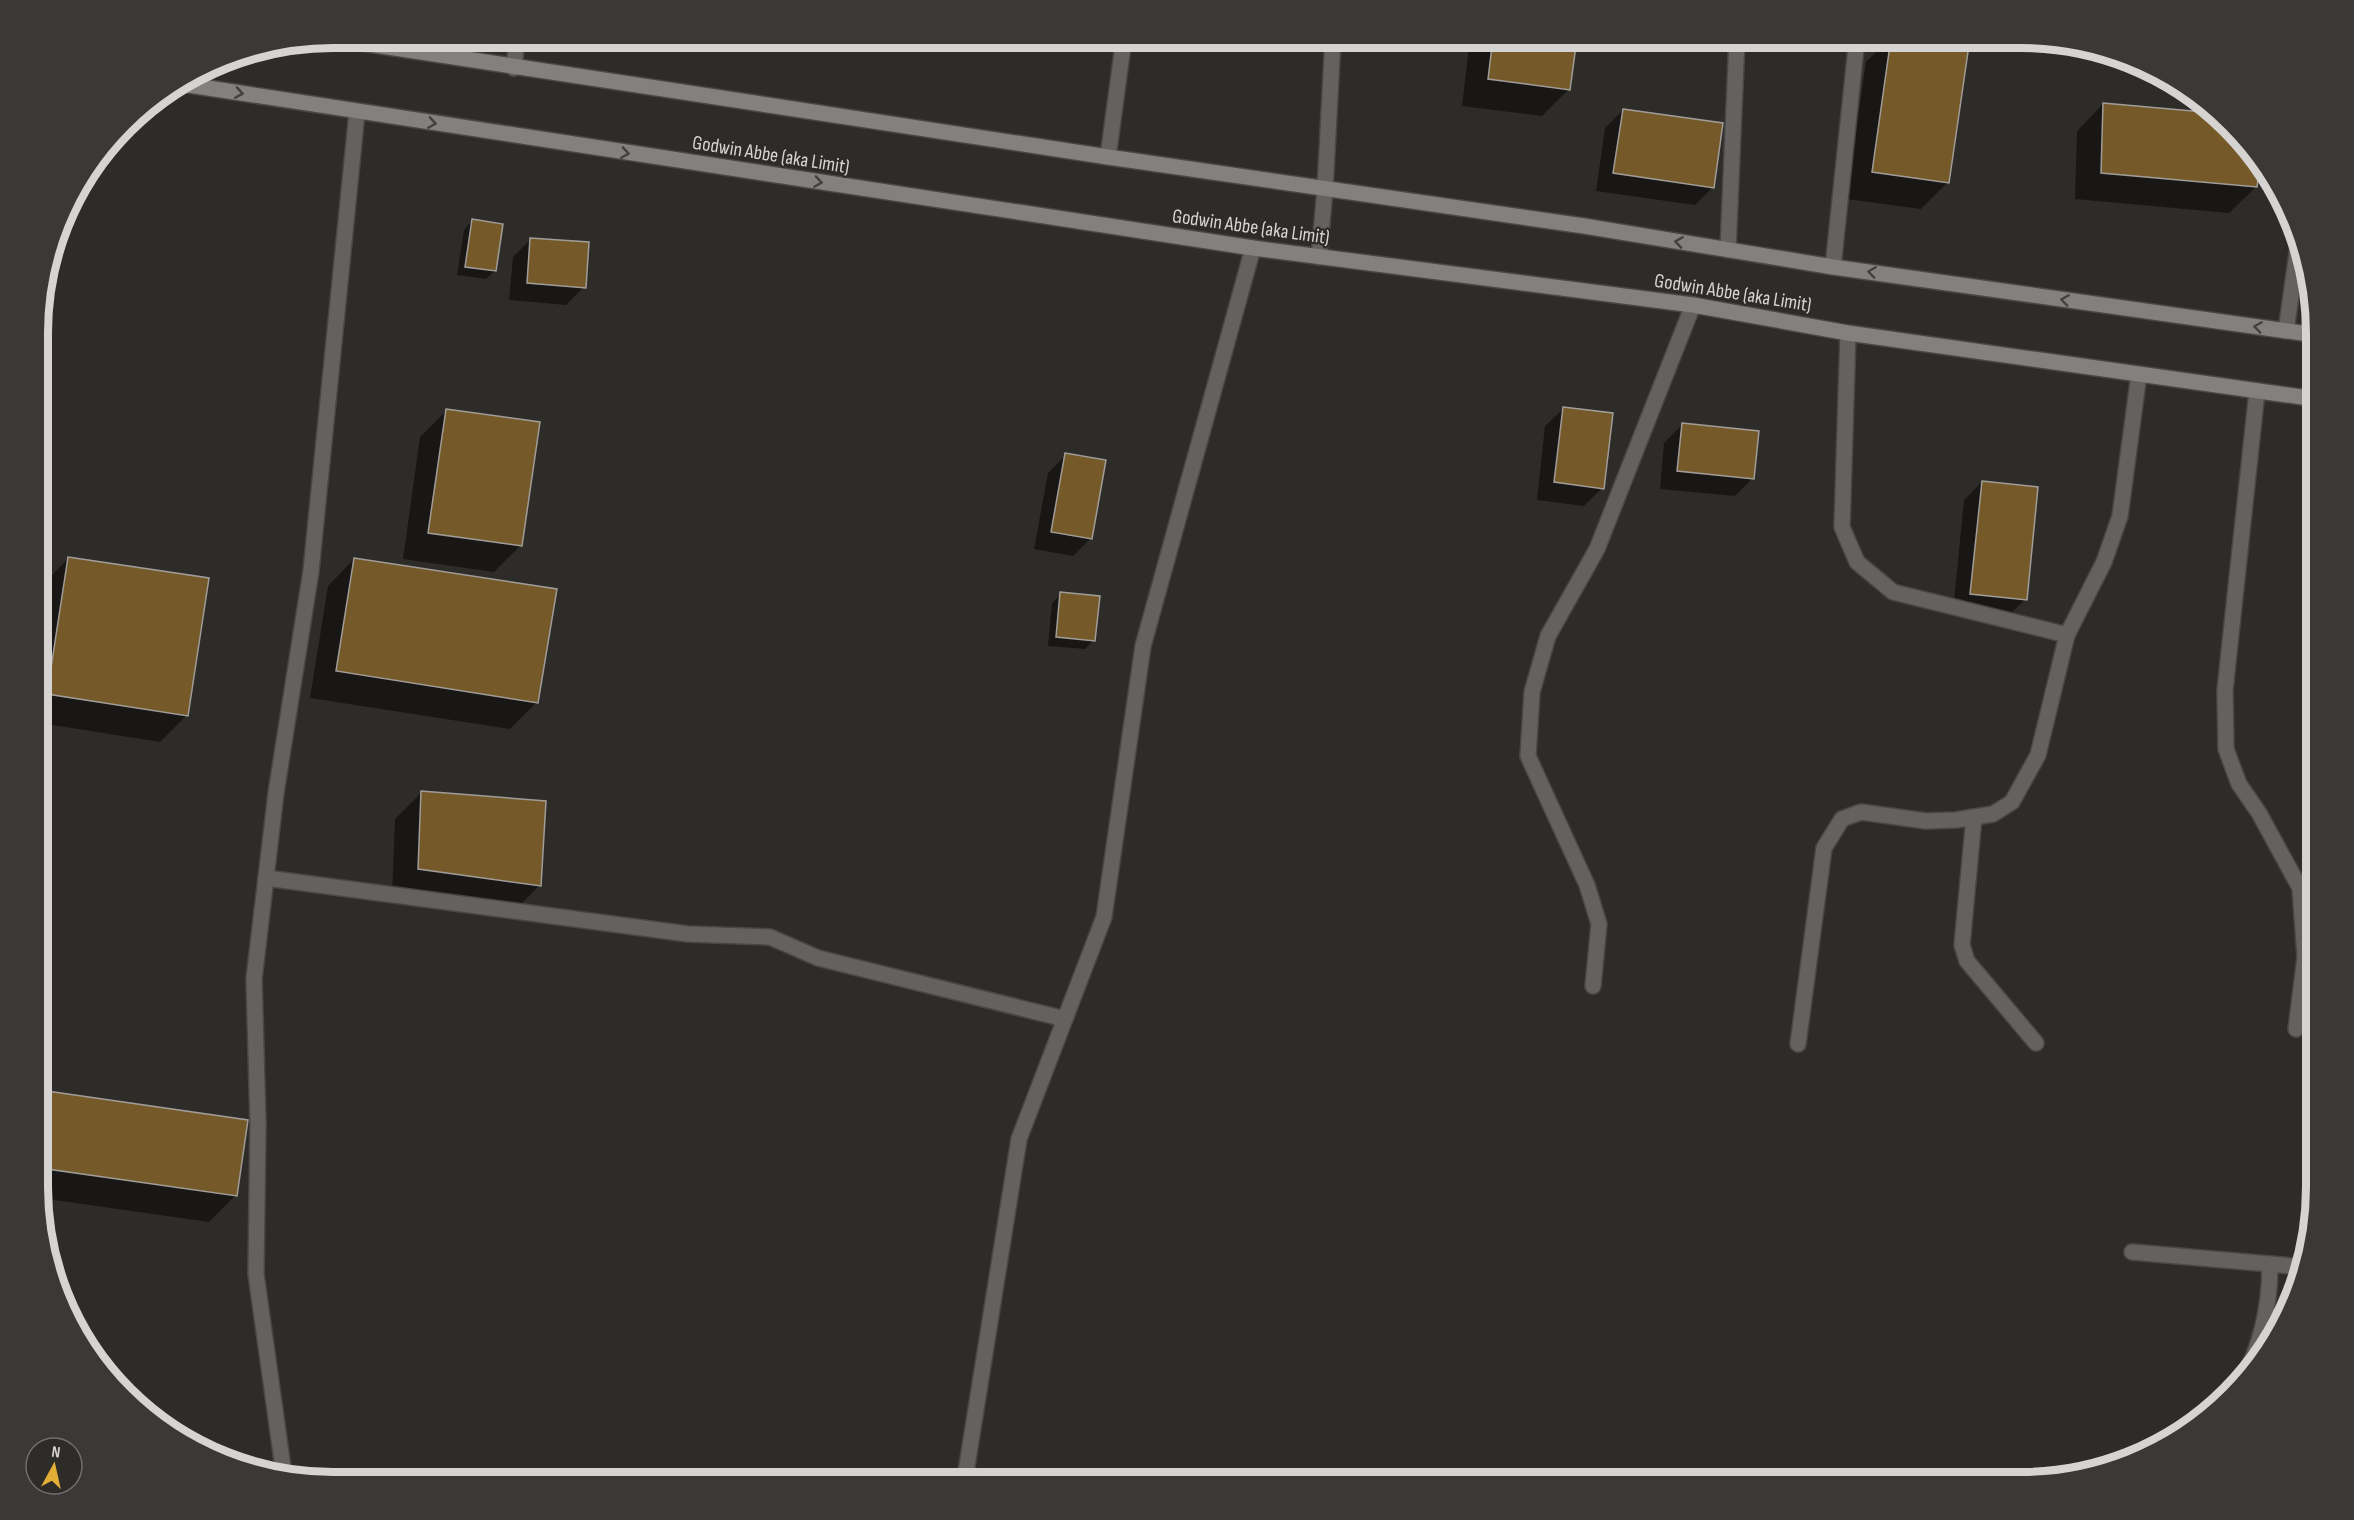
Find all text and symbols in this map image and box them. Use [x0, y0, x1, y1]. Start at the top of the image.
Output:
one-way arrow [234, 86, 244, 99]
one-way arrow [427, 117, 437, 129]
street label: Godwin Abbe (aka Limit) [691, 131, 851, 179]
one-way arrow [620, 146, 629, 158]
one-way arrow [813, 175, 822, 187]
street label: Godwin Abbe (aka Limit) [1171, 204, 1331, 250]
one-way arrow [1675, 236, 1684, 248]
one-way arrow [1867, 267, 1876, 279]
street label: Godwin Abbe (aka Limit) [1653, 269, 1813, 317]
one-way arrow [2060, 294, 2070, 306]
one-way arrow [2253, 322, 2263, 334]
north arrow [24, 1436, 84, 1496]
text: N [50, 1443, 61, 1463]

